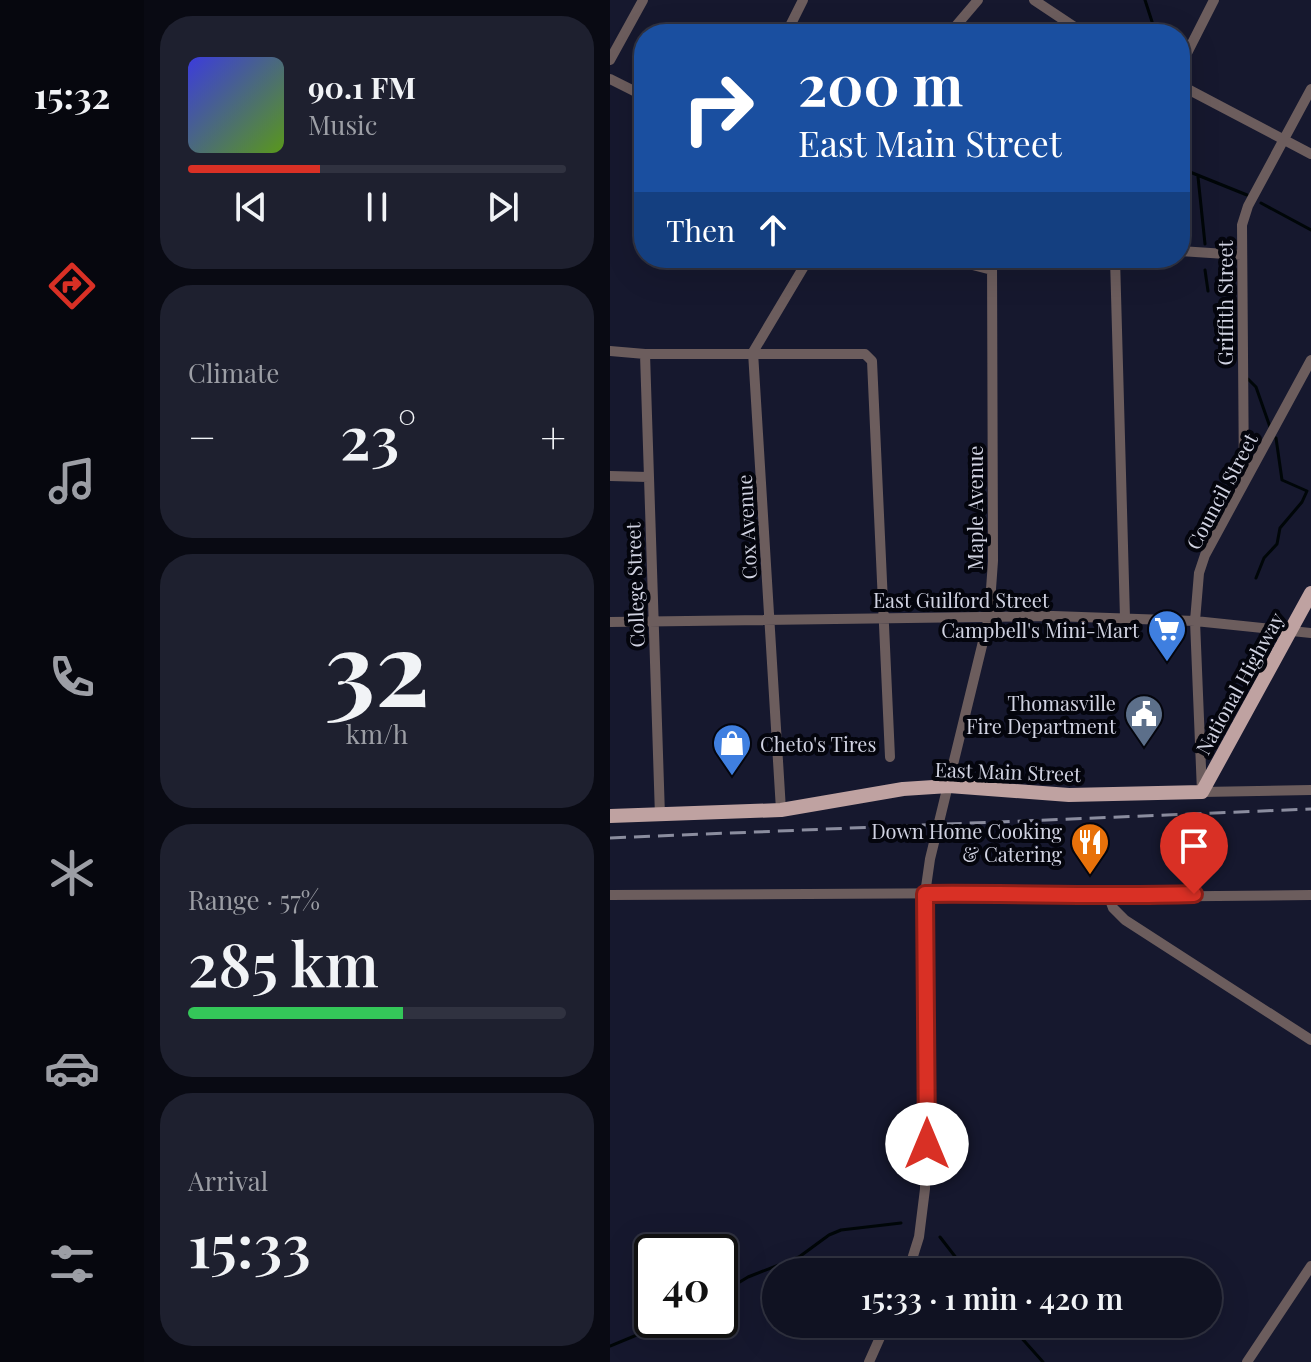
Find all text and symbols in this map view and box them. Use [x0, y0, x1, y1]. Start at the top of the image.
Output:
text: 200 m [798, 46, 963, 121]
icon: right [666, 56, 770, 160]
text: 90.1 FM [308, 67, 416, 107]
text: 15:32 [34, 70, 110, 118]
text: Music [308, 107, 377, 142]
text: East Main Street [798, 118, 1062, 166]
icon: previous [229, 185, 273, 229]
icon: pause [355, 185, 399, 229]
icon: next [481, 185, 525, 229]
icon: ahead [751, 208, 795, 252]
text: Then [666, 210, 735, 250]
street label: Griffith Street [1211, 239, 1238, 366]
icon: directions [44, 258, 100, 314]
text: Climate [188, 355, 279, 390]
text: 23° [340, 395, 417, 475]
text: − [188, 406, 216, 465]
text: + [540, 406, 566, 465]
street label: Council Street [1179, 427, 1263, 554]
street label: Maple Avenue [961, 446, 988, 570]
icon: music [44, 453, 100, 509]
street label: Cox Avenue [730, 474, 762, 580]
street label: College Street [618, 521, 650, 648]
street label: East Guilford Street [873, 586, 1050, 613]
text: 32 [324, 594, 430, 733]
street label: National Highway [1189, 607, 1289, 759]
supermarket icon: Campbell's Mini-Mart [1146, 608, 1188, 663]
place label: Campbell's Mini-Mart [941, 616, 1140, 643]
icon: phone [44, 649, 100, 705]
place label: Thomasville Fire Department [966, 689, 1117, 739]
public building icon: Thomasville Fire Department [1123, 693, 1165, 748]
text: km/h [346, 716, 408, 751]
shop icon: Cheto's Tires [711, 722, 753, 777]
place label: Cheto's Tires [760, 730, 876, 757]
street label: East Main Street [934, 755, 1083, 787]
pin [1160, 812, 1228, 894]
place label: Down Home Cooking & Catering [871, 817, 1062, 867]
restaurant icon: Down Home Cooking & Catering [1069, 821, 1111, 876]
icon: arrive [1172, 824, 1216, 868]
icon: climate [44, 845, 100, 901]
text: Range · 57% [188, 882, 320, 917]
text: 285 km [188, 922, 379, 1002]
icon: car [44, 1040, 100, 1096]
position arrow [885, 1102, 969, 1186]
text: Arrival [188, 1163, 268, 1198]
text: 15:33 [188, 1203, 311, 1283]
speed limit sign: 40 [634, 1234, 738, 1338]
icon: filters [44, 1236, 100, 1292]
text: 15:33 · 1 min · 420 m [861, 1278, 1123, 1318]

